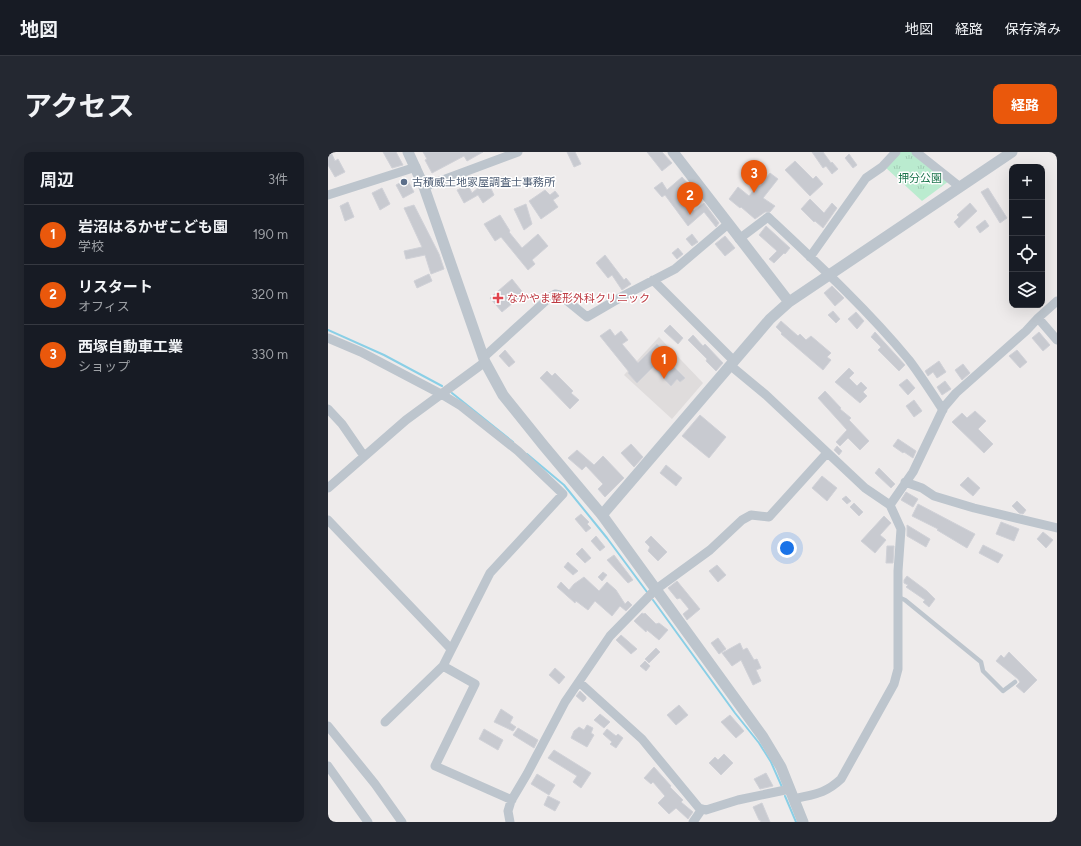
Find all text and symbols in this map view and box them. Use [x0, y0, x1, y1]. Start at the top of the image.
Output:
text: 地図 [20, 18, 58, 41]
text: 地図 [905, 21, 933, 38]
text: 経路 [955, 21, 983, 38]
text: 保存済み [1005, 21, 1061, 38]
button: 経路 [993, 84, 1057, 124]
text: アクセス [24, 89, 135, 123]
pin: 3 [741, 160, 767, 193]
map controls [1009, 164, 1045, 308]
button: + [1009, 164, 1045, 200]
text: 周辺 [40, 170, 74, 190]
text: 3件 [268, 172, 288, 187]
park label: 押分公園 [898, 172, 942, 185]
place label: 古積威土地家屋調査士事務所 [412, 176, 556, 189]
marker: 古積威土地家屋調査士事務所 [399, 177, 409, 187]
pin: 2 [677, 182, 703, 215]
button: − [1009, 200, 1045, 236]
text: 岩沼はるかぜこども園 [78, 218, 228, 236]
text: 1 [50, 227, 56, 242]
text: 190 m [253, 227, 288, 242]
button: locate [1009, 236, 1045, 272]
text: 学校 [78, 239, 104, 254]
button: layers [1009, 272, 1045, 308]
text: リスタート [78, 278, 153, 296]
text: 2 [49, 287, 57, 302]
text: 320 m [251, 287, 288, 302]
marker: なかやま整形外科クリニック [492, 292, 504, 304]
place label: なかやま整形外科クリニック [507, 292, 650, 305]
text: オフィス [78, 299, 130, 314]
text: 西塚自動車工業 [78, 338, 183, 356]
pin: 1 [651, 346, 677, 379]
text: 3 [49, 347, 57, 362]
text: 330 m [251, 347, 288, 362]
text: ショップ [78, 359, 130, 374]
your location [777, 538, 797, 558]

